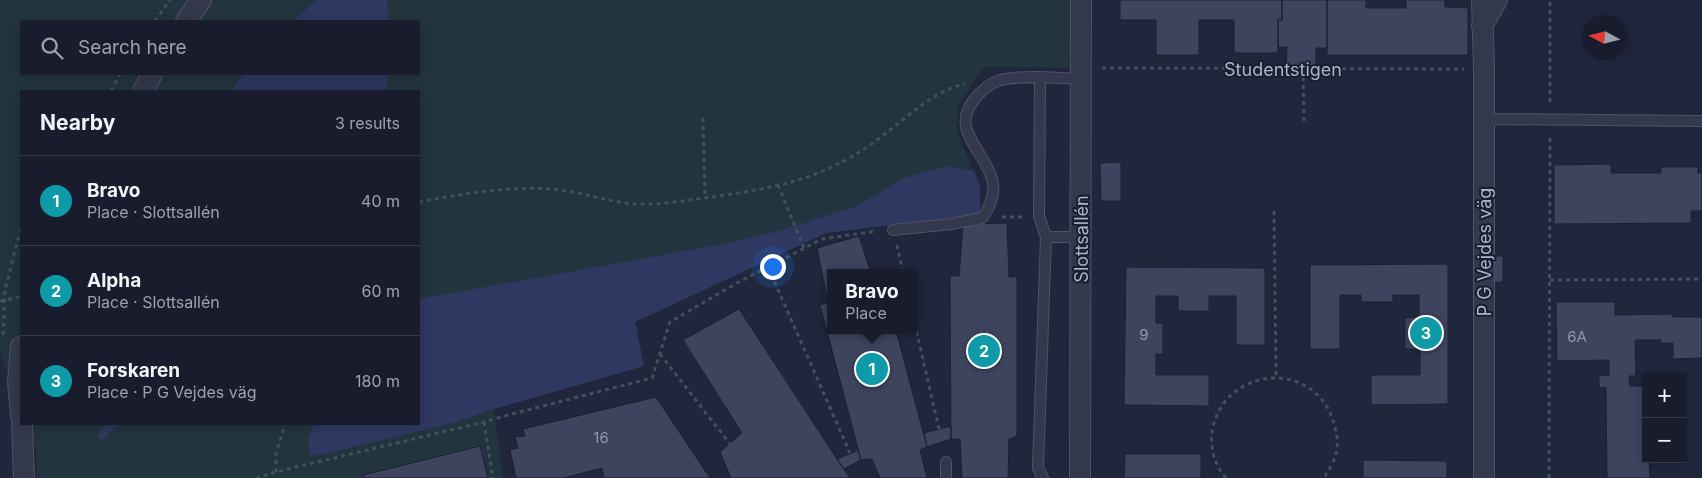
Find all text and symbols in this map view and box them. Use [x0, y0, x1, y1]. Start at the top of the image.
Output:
north arrow [1582, 15, 1627, 60]
search box [20, 20, 420, 75]
icon: search [38, 34, 66, 62]
text: Search here [78, 36, 187, 59]
street label: Studentstigen [1224, 59, 1342, 80]
text: Nearby [40, 110, 115, 135]
text: 3 results [335, 113, 400, 133]
text: Bravo [87, 179, 140, 202]
street label: P G Vejdes väg [1474, 188, 1495, 316]
text: 1 [53, 191, 59, 211]
text: 40 m [361, 191, 400, 211]
street label: Slottsallén [1071, 195, 1092, 283]
text: Place · Slottsallén [87, 202, 220, 222]
your location [760, 254, 786, 280]
text: Alpha [87, 269, 141, 292]
popup [827, 269, 917, 334]
text: Bravo [845, 280, 899, 303]
text: 2 [51, 281, 61, 301]
text: 60 m [361, 281, 400, 301]
text: Place · Slottsallén [87, 292, 220, 312]
text: Place [845, 303, 887, 323]
pin: 3 [1410, 314, 1442, 352]
house number: 9 [1139, 325, 1149, 344]
house number: 6A [1567, 327, 1587, 346]
pin: 2 [968, 332, 1000, 370]
pin: 1 [856, 350, 888, 388]
text: Forskaren [87, 359, 180, 382]
text: 3 [51, 371, 61, 391]
text: 180 m [355, 371, 400, 391]
map controls [1642, 373, 1687, 463]
button: + [1642, 373, 1687, 418]
text: Place · P G Vejdes väg [87, 382, 257, 402]
button: − [1642, 418, 1687, 463]
house number: 16 [593, 428, 609, 447]

